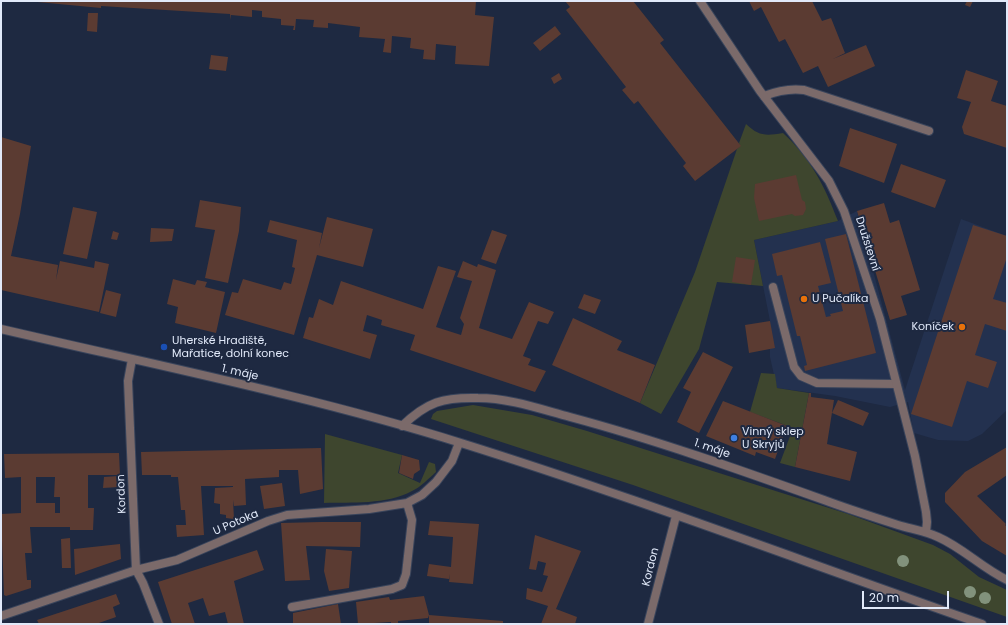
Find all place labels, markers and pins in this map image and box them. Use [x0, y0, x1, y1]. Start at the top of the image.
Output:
place label: U Pučalíka [812, 292, 868, 306]
marker: U Pučalíka [799, 294, 809, 304]
place label: Koníček [911, 320, 954, 334]
marker: Koníček [957, 322, 967, 332]
place label: Uherské Hradiště, Mařatice, dolní konec [172, 334, 289, 360]
marker: Uherské Hradiště, Mařatice, dolní konec [159, 342, 169, 352]
place label: Vinný sklep U Skryjů [742, 425, 804, 451]
marker: Vinný sklep U Skryjů [729, 433, 739, 443]

